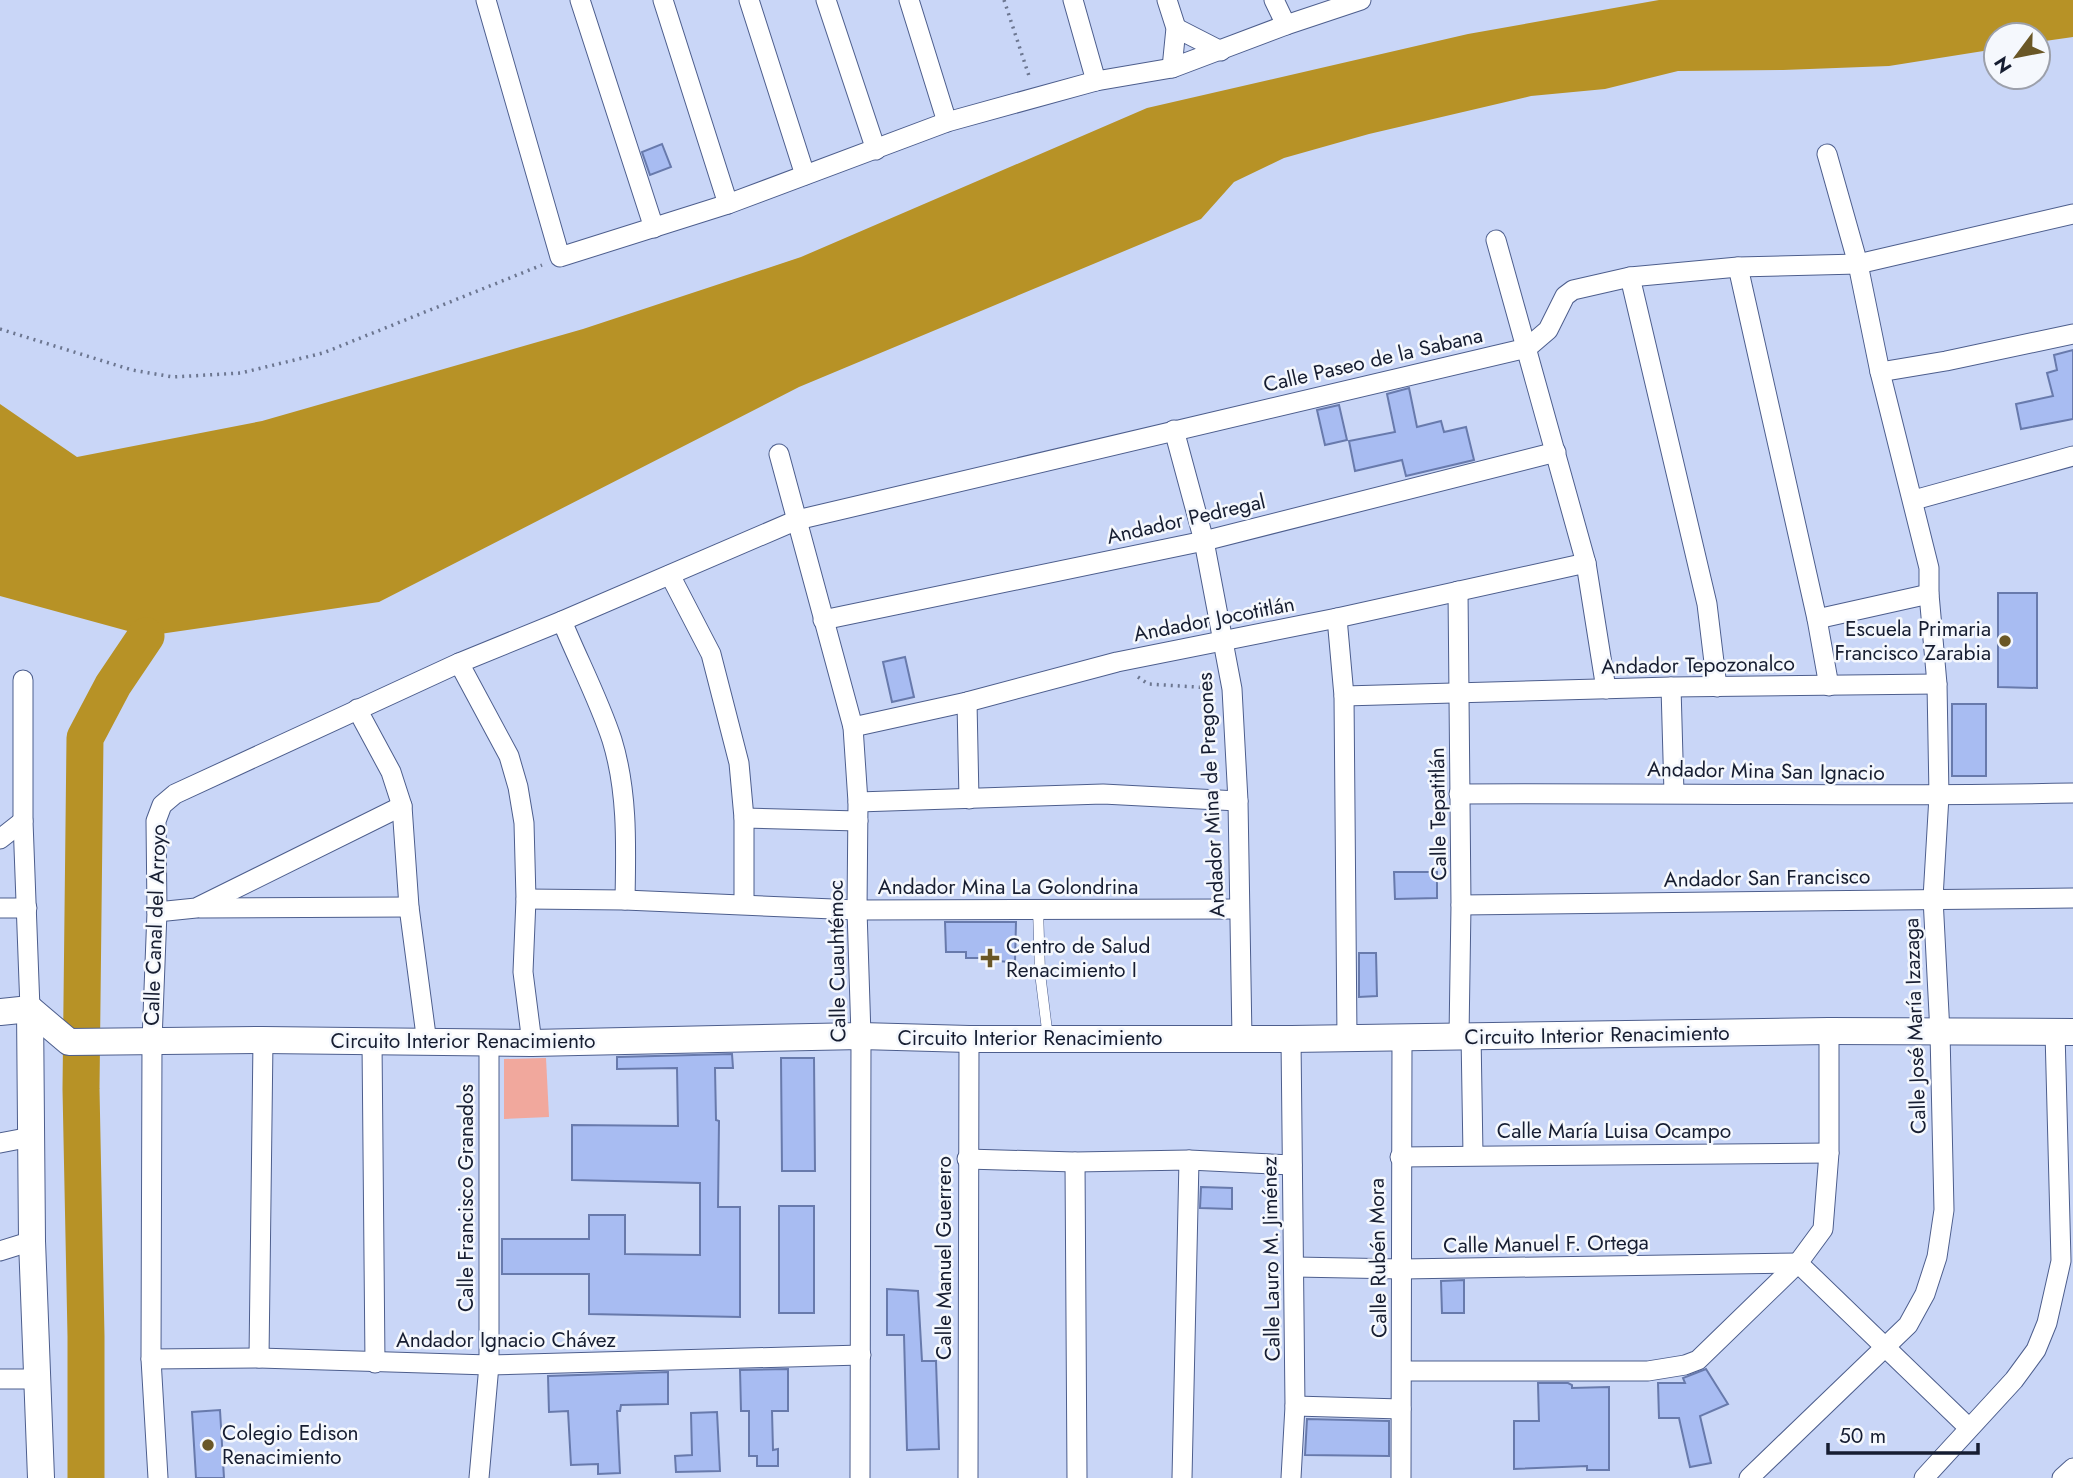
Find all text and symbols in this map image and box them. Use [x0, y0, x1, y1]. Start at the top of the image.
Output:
north arrow [1982, 21, 2052, 91]
text: N [1988, 51, 2018, 78]
street label: Calle Paseo de la Sabana [1260, 320, 1486, 400]
street label: Andador Pedregal [1104, 486, 1268, 552]
street label: Andador Jocotitlán [1131, 589, 1297, 649]
place label: Escuela Primaria Francisco Zarabia [1834, 614, 1991, 668]
marker: Escuela Primaria Francisco Zarabia [1997, 633, 2013, 649]
street label: Andador Tepozonalco [1601, 648, 1795, 682]
street label: Andador Mina de Pregones [1190, 672, 1232, 918]
street label: Calle Tepatitlán [1422, 747, 1454, 881]
street label: Andador Mina San Ignacio [1647, 754, 1885, 788]
street label: Calle Canal del Arroyo [136, 824, 174, 1026]
street label: Andador San Francisco [1663, 861, 1871, 895]
street label: Andador Mina La Golondrina [878, 872, 1138, 902]
street label: Calle Cuauhtémoc [821, 879, 853, 1043]
street label: Calle José María Izazaga [1896, 917, 1934, 1135]
place label: Centro de Salud Renacimiento I [1006, 931, 1150, 985]
marker: Centro de Salud Renacimiento I [980, 948, 1000, 968]
street label: Circuito Interior Renacimiento [1464, 1018, 1730, 1052]
street label: Circuito Interior Renacimiento [897, 1023, 1163, 1053]
street label: Circuito Interior Renacimiento [330, 1026, 596, 1056]
street label: Calle Francisco Granados [451, 1084, 481, 1312]
street label: Calle María Luisa Ocampo [1497, 1116, 1731, 1146]
street label: Calle Manuel Guerrero [929, 1156, 959, 1360]
street label: Calle Lauro M. Jiménez [1254, 1156, 1288, 1362]
street label: Calle Rubén Mora [1362, 1178, 1394, 1338]
street label: Calle Manuel F. Ortega [1443, 1227, 1649, 1261]
street label: Andador Ignacio Chávez [396, 1325, 616, 1355]
scale bar [1828, 1412, 1979, 1456]
place label: Colegio Edison Renacimiento [222, 1418, 359, 1472]
text: 50 m [1839, 1421, 1886, 1451]
marker: Colegio Edison Renacimiento [200, 1437, 216, 1453]

